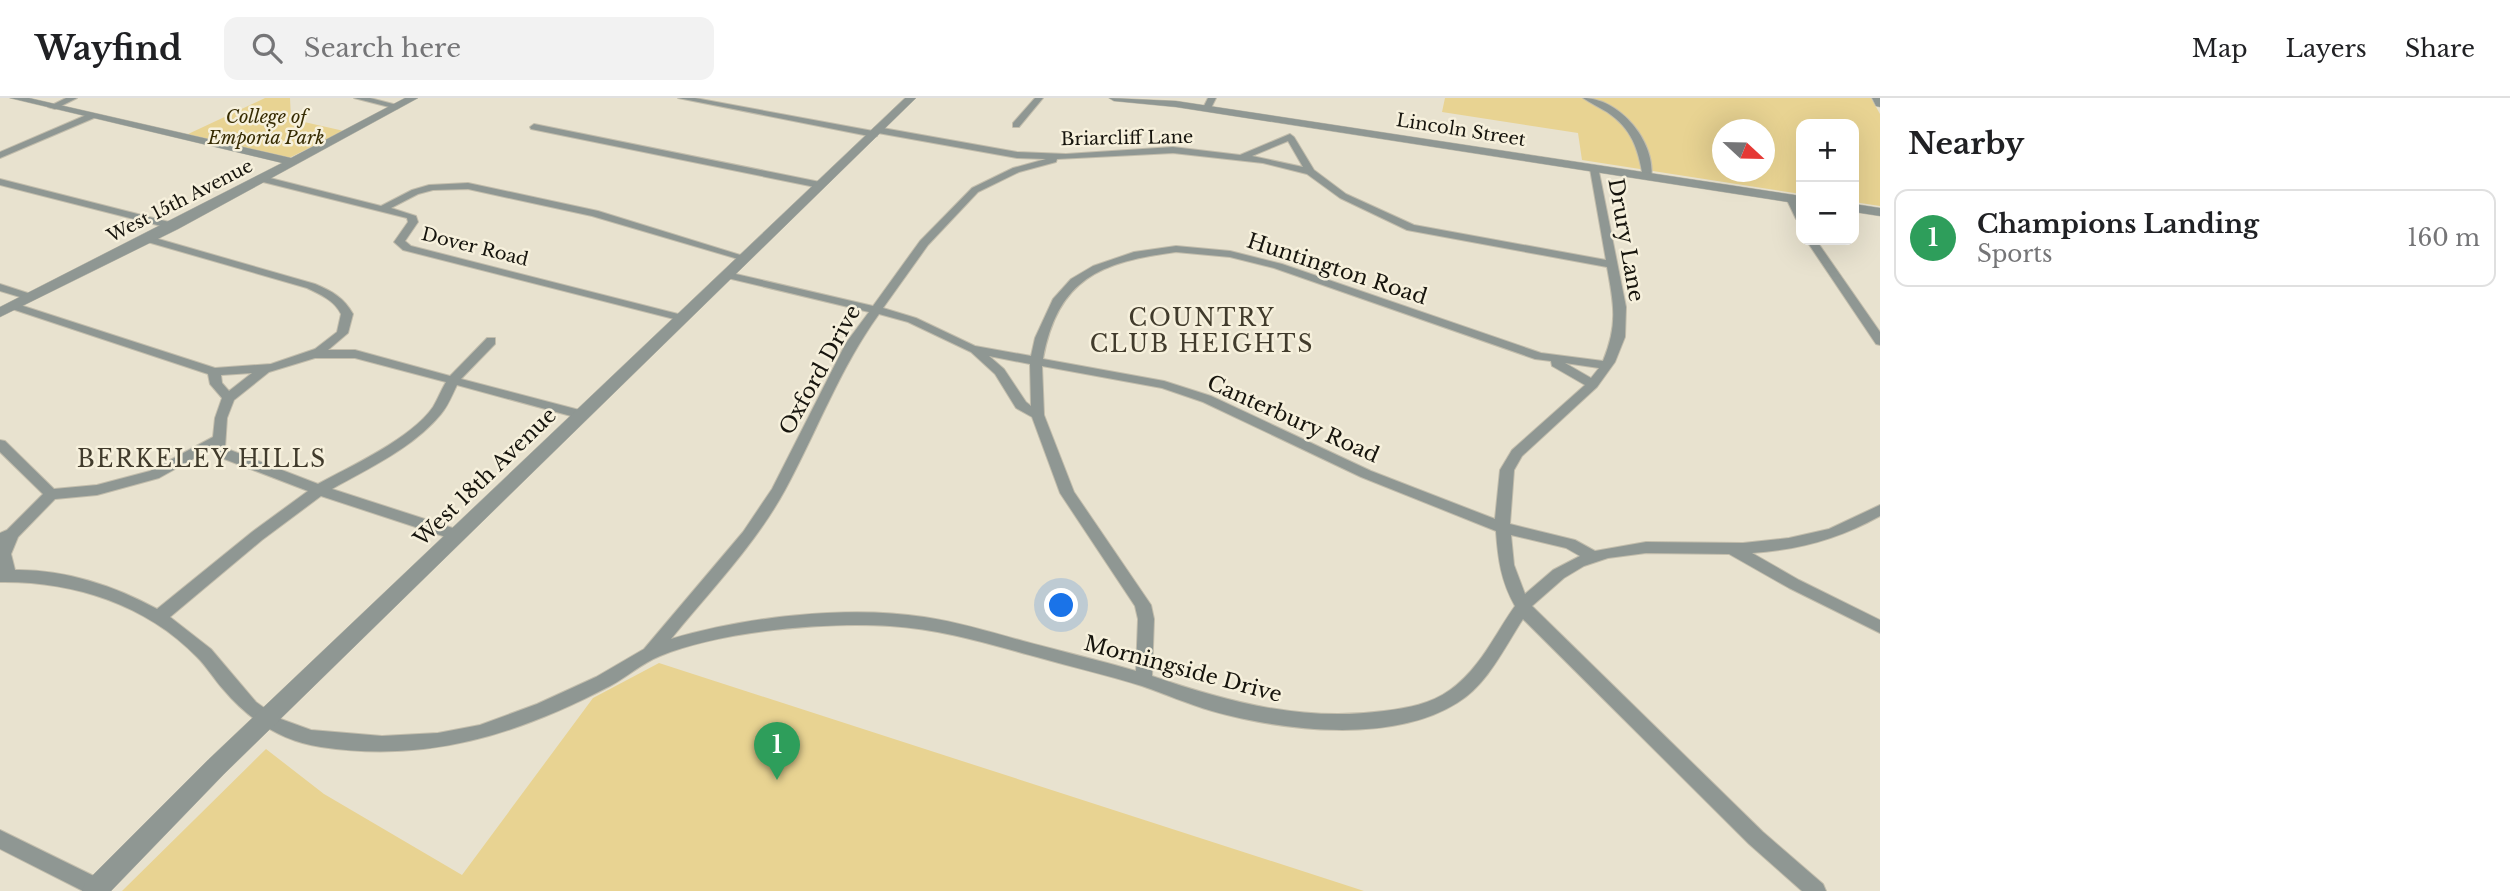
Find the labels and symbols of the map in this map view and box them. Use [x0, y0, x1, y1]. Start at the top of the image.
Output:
park label: College of Emporia Park [207, 106, 324, 149]
street label: Lincoln Street [1395, 109, 1527, 151]
north arrow [1712, 119, 1775, 182]
street label: Briarcliff Lane [1061, 126, 1193, 150]
street label: West 15th Avenue [103, 155, 257, 248]
street label: Drury Lane [1602, 176, 1650, 304]
street label: Dover Road [419, 223, 531, 271]
street label: Huntington Road [1244, 228, 1430, 310]
street label: Oxford Drive [774, 301, 866, 439]
district label: COUNTRY CLUB HEIGHTS [1090, 304, 1314, 358]
street label: Canterbury Road [1203, 369, 1383, 469]
street label: West 18th Avenue [408, 402, 562, 552]
district label: BERKELEY HILLS [77, 445, 327, 473]
your location [1044, 588, 1078, 622]
street label: Morningside Drive [1081, 630, 1285, 708]
pin: 1 [754, 722, 800, 780]

